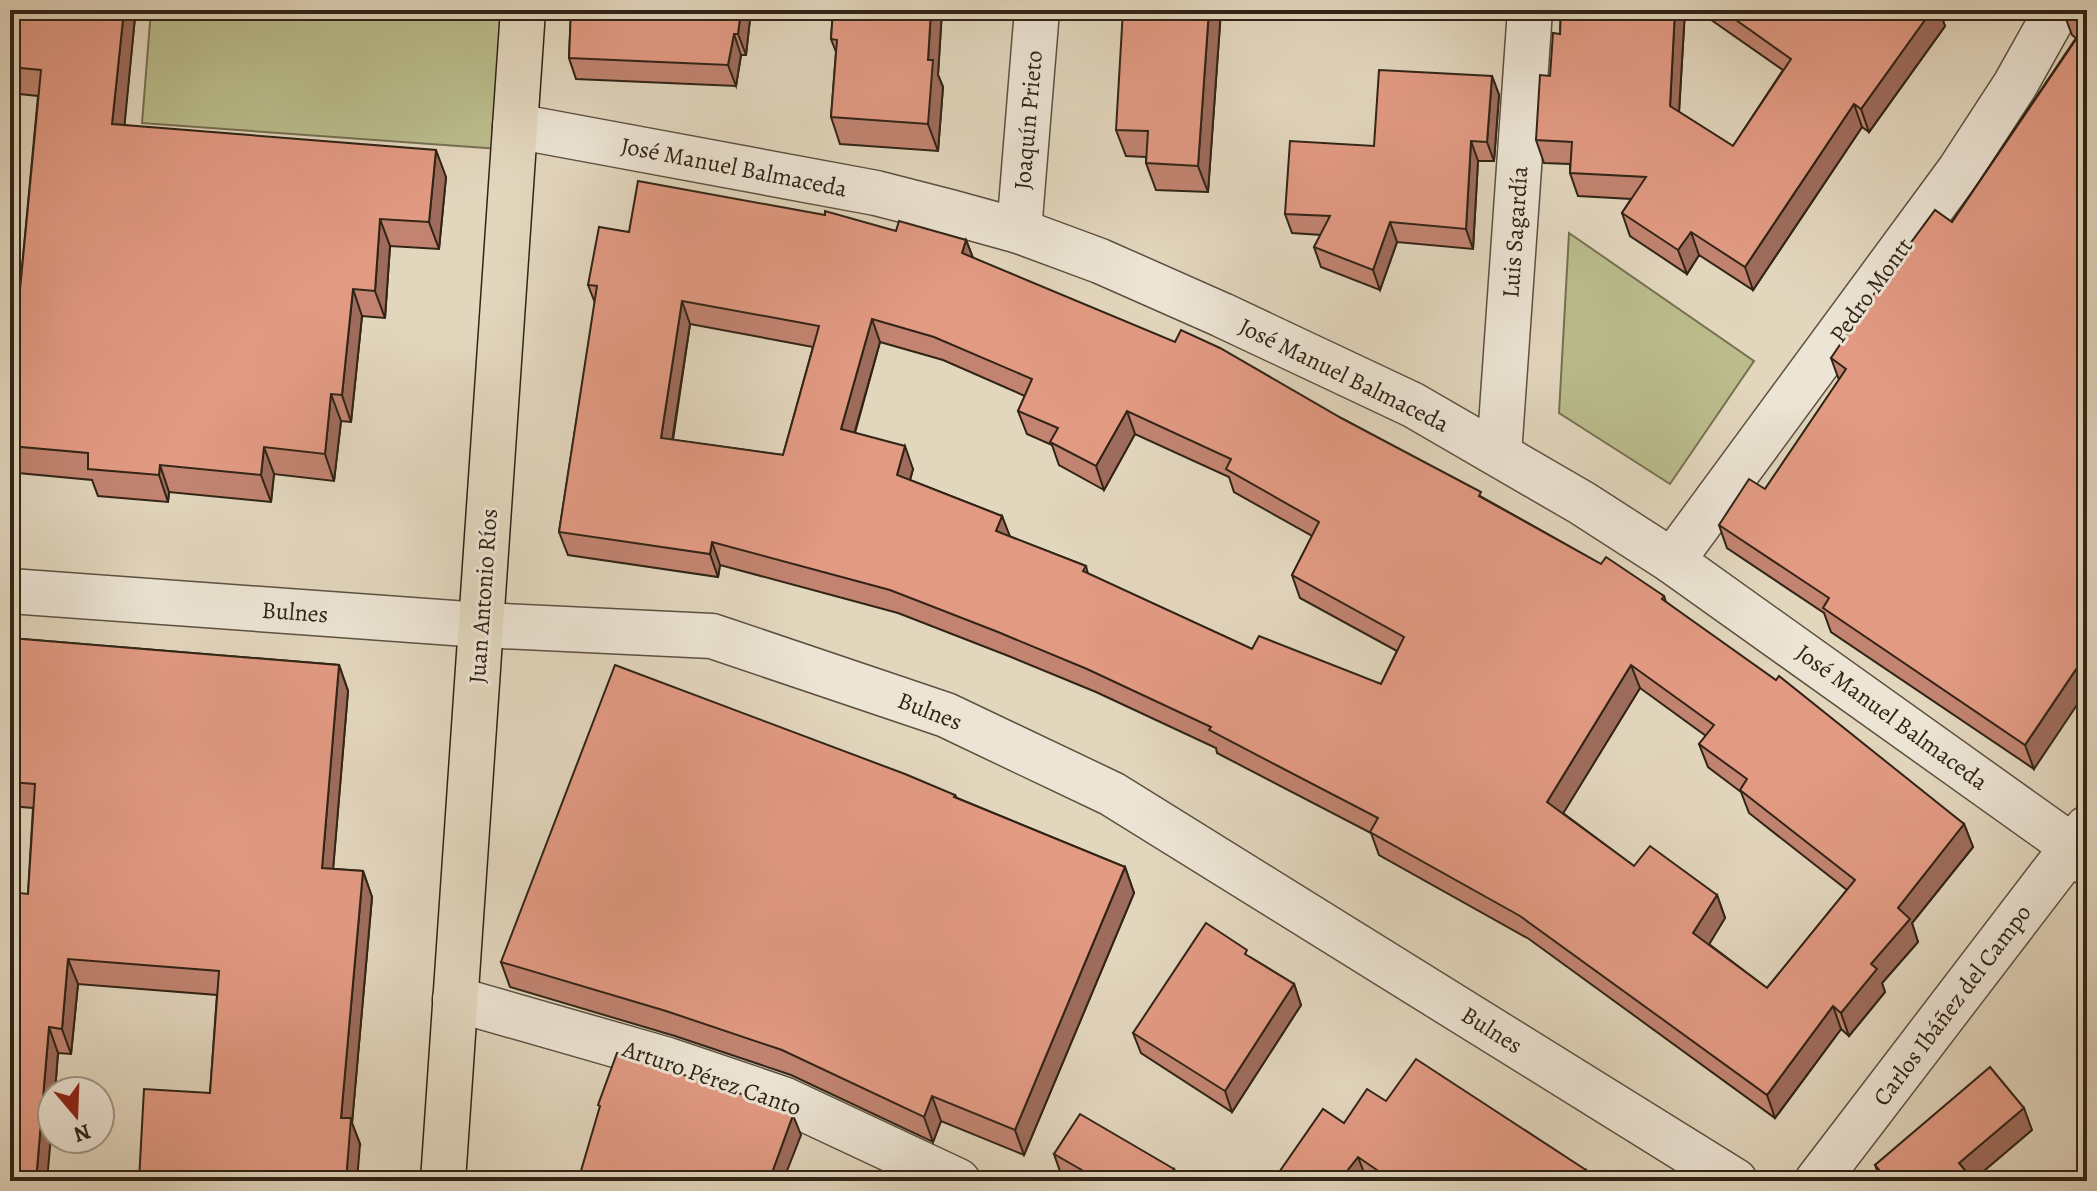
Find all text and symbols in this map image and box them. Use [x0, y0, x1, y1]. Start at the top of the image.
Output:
street label: Joaquín Prieto [1006, 49, 1050, 191]
street label: José Manuel Balmaceda [618, 129, 851, 205]
street label: Luis Sagardía [1494, 164, 1536, 299]
street label: Pedro Montt [1822, 231, 1920, 349]
street label: José Manuel Balmaceda [1234, 310, 1455, 440]
street label: Juan Antonio Ríos [461, 508, 505, 684]
street label: Bulnes [261, 594, 329, 630]
street label: José Manuel Balmaceda [1790, 636, 1995, 798]
street label: Bulnes [893, 684, 967, 738]
street label: Carlos Ibáñez del Campo [1866, 898, 2038, 1112]
street label: Bulnes [1455, 999, 1529, 1061]
street label: Arturo Pérez Canto [617, 1032, 806, 1124]
north arrow [36, 1075, 116, 1155]
text: N [70, 1116, 95, 1150]

